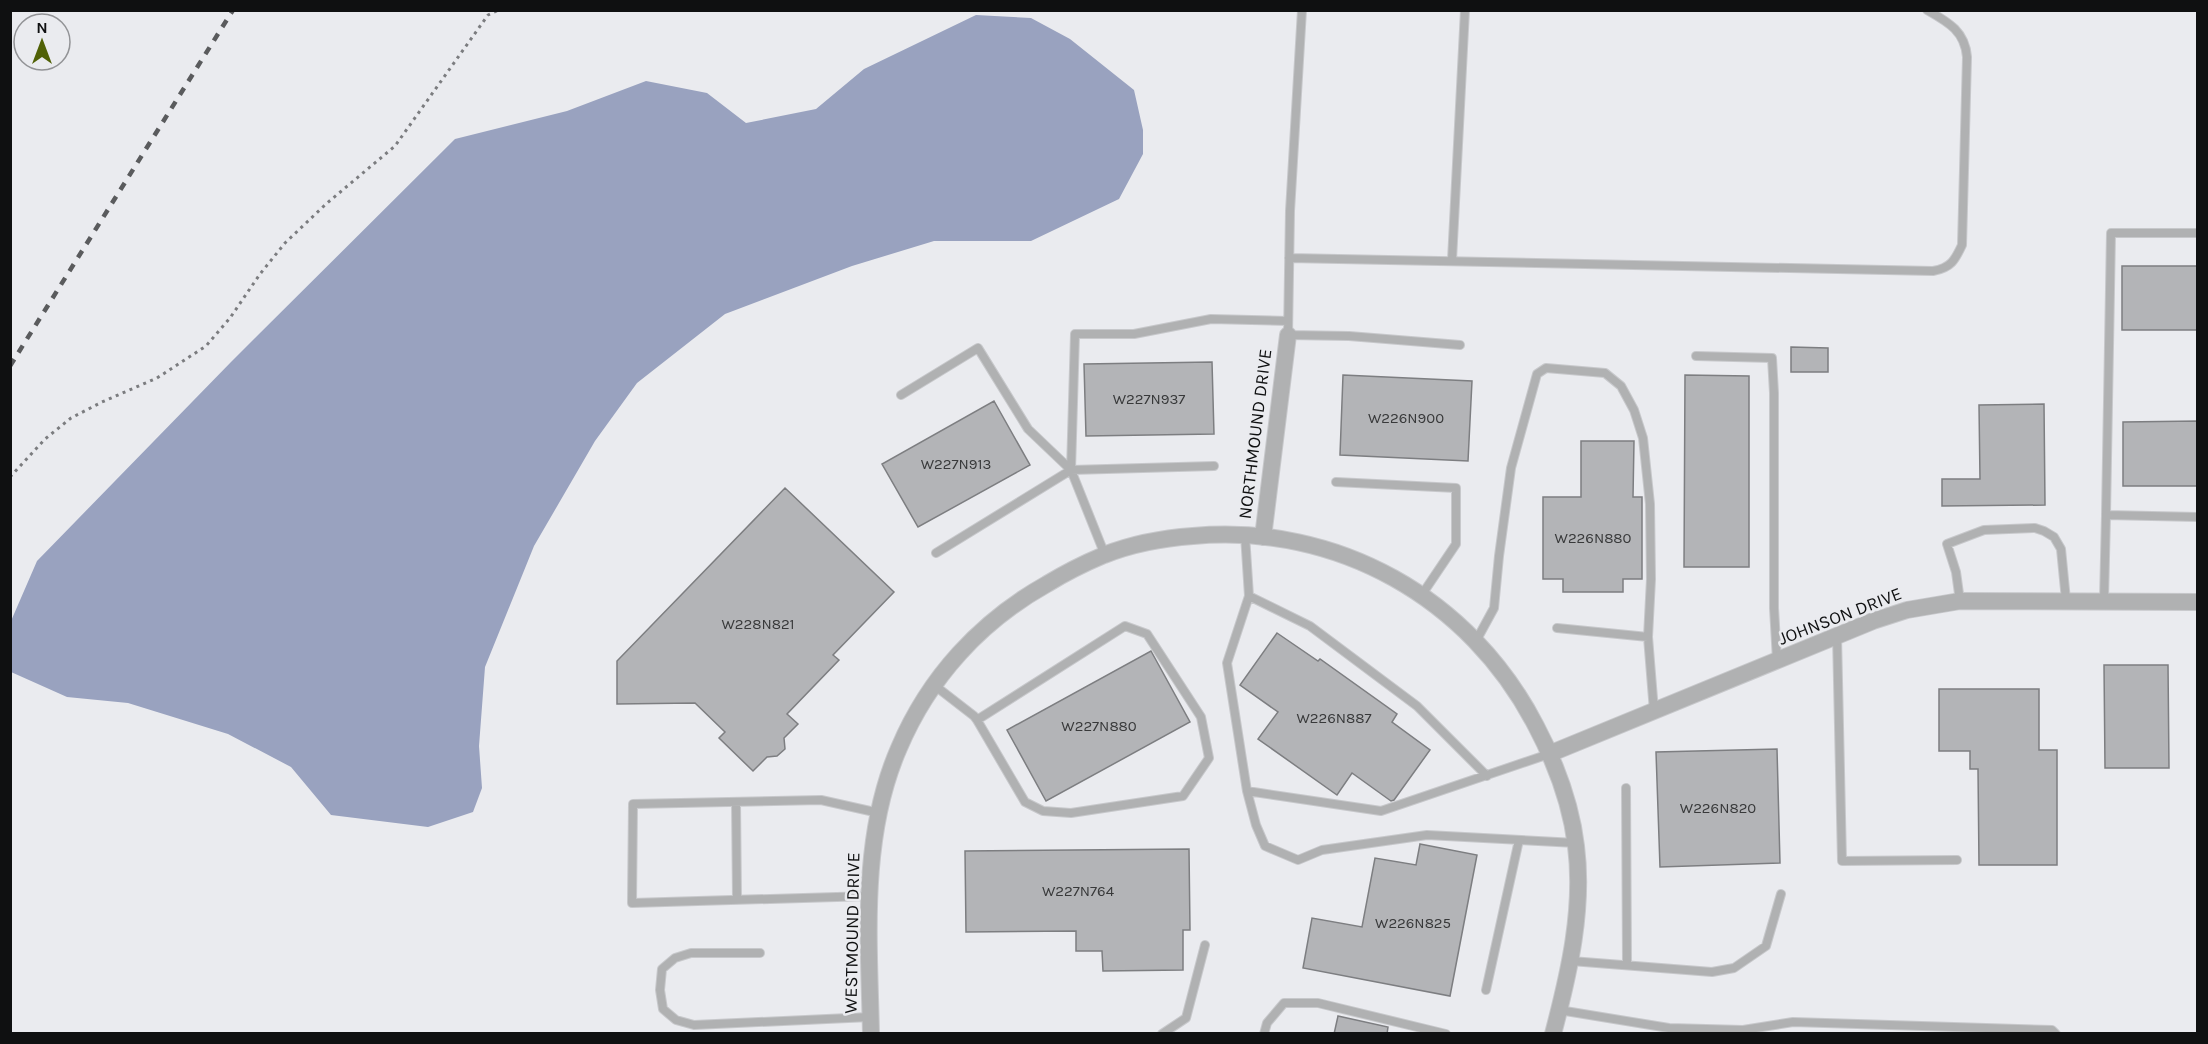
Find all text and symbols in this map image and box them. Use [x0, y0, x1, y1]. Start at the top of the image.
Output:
north arrow [12, 12, 72, 72]
text: N [36, 18, 48, 37]
street label: NORTHMOUND DRIVE [1234, 348, 1276, 520]
house number: W227N937 [1113, 390, 1185, 408]
house number: W226N900 [1368, 409, 1444, 427]
house number: W227N913 [921, 455, 991, 473]
house number: W226N880 [1555, 529, 1632, 547]
street label: JOHNSON DRIVE [1775, 582, 1905, 650]
house number: W228N821 [721, 615, 795, 633]
house number: W226N887 [1296, 709, 1372, 727]
house number: W227N880 [1061, 717, 1137, 735]
house number: W226N820 [1680, 799, 1756, 817]
street label: WESTMOUND DRIVE [840, 852, 864, 1014]
house number: W227N764 [1042, 882, 1115, 900]
house number: W226N825 [1375, 914, 1451, 932]

